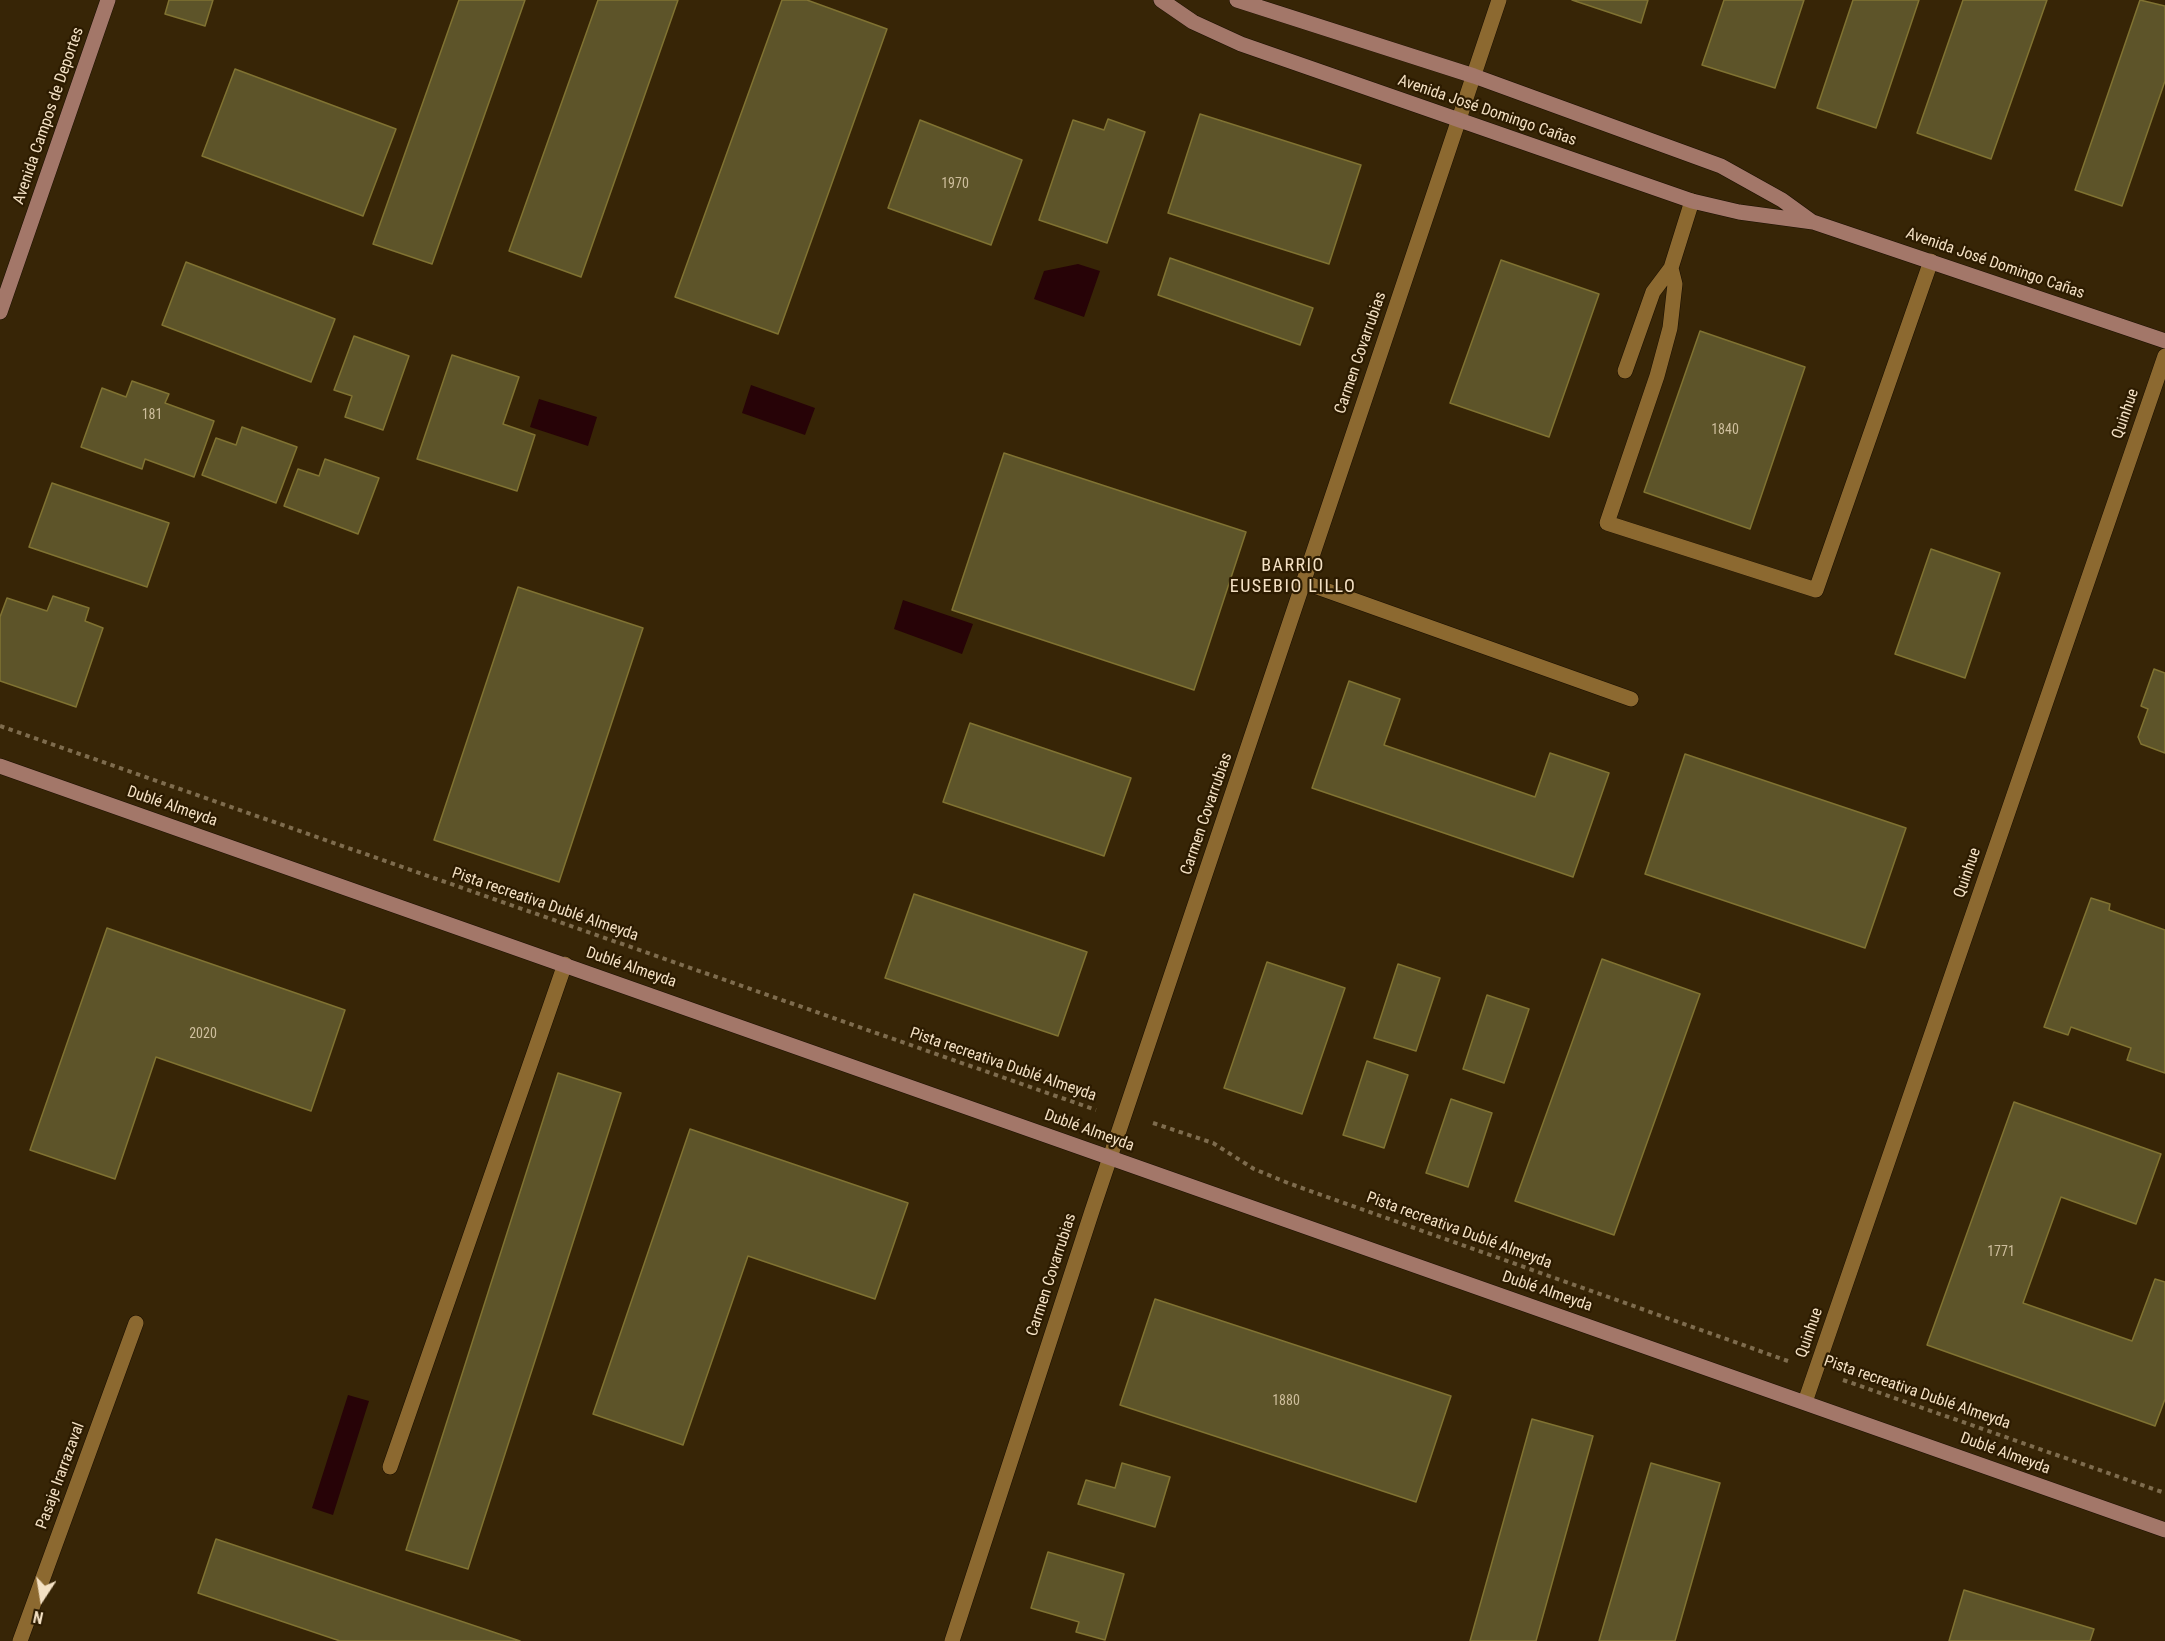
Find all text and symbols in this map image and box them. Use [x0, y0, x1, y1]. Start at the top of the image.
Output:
street label: Avenida Campos de Deportes [10, 25, 88, 207]
street label: Avenida José Domingo Cañas [1395, 71, 1579, 151]
house number: 1970 [941, 176, 969, 192]
street label: Avenida José Domingo Cañas [1903, 224, 2087, 304]
street label: Carmen Covarrubias [1331, 289, 1391, 417]
street label: Quinhue [2109, 386, 2143, 442]
house number: 181 [142, 407, 162, 423]
house number: 1840 [1711, 422, 1739, 438]
district label: BARRIO EUSEBIO LILLO [1230, 555, 1356, 598]
street label: Carmen Covarrubias [1177, 750, 1237, 878]
street label: Dublé Almeyda [124, 783, 220, 831]
street label: Quinhue [1951, 845, 1985, 901]
street label: Pista recreativa Dublé Almeyda [449, 864, 641, 946]
street label: Dublé Almeyda [583, 944, 679, 992]
street label: Pista recreativa Dublé Almeyda [907, 1024, 1099, 1106]
house number: 2020 [189, 1026, 217, 1042]
street label: Dublé Almeyda [1041, 1106, 1137, 1156]
street label: Pista recreativa Dublé Almeyda [1364, 1188, 1554, 1274]
street label: Carmen Covarrubias [1023, 1211, 1081, 1339]
house number: 1771 [1987, 1244, 2015, 1260]
street label: Dublé Almeyda [1499, 1268, 1595, 1316]
street label: Quinhue [1793, 1305, 1827, 1361]
street label: Pista recreativa Dublé Almeyda [1821, 1352, 2013, 1434]
house number: 1880 [1272, 1393, 1300, 1409]
street label: Pasaje Irarrazaval [33, 1420, 89, 1532]
street label: Dublé Almeyda [1957, 1429, 2053, 1479]
north arrow [12, 1569, 72, 1629]
text: N [31, 1607, 45, 1627]

